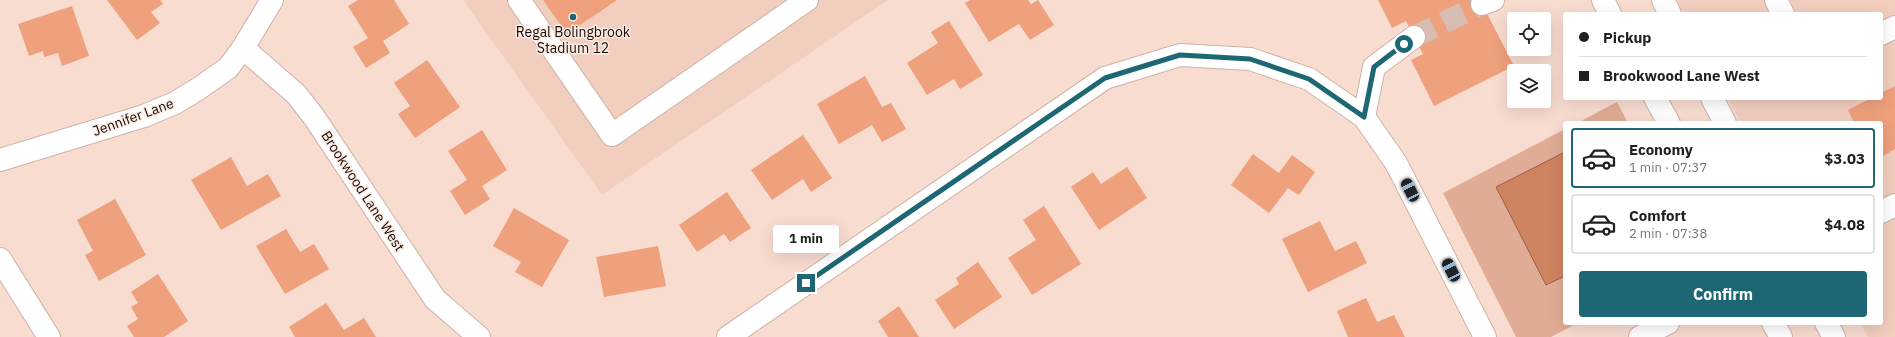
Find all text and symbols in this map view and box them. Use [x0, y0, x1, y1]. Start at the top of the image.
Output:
marker: Regal Bolingbrook Stadium 12 [568, 12, 578, 22]
map controls [1507, 12, 1551, 108]
button: locate [1507, 12, 1551, 56]
place label: Regal Bolingbrook Stadium 12 [516, 23, 631, 57]
text: Pickup [1603, 28, 1651, 47]
route start [1395, 35, 1413, 53]
button: layers [1507, 64, 1551, 108]
text: Brookwood Lane West [1603, 66, 1760, 85]
street label: Jennifer Lane [90, 94, 176, 140]
street label: Brookwood Lane West [317, 127, 409, 255]
icon: car [1581, 140, 1617, 176]
text: Economy [1629, 140, 1693, 159]
text: $3.03 [1824, 149, 1865, 168]
text: 1 min · 07:37 [1629, 159, 1707, 176]
car [1399, 177, 1421, 203]
icon: car [1581, 206, 1617, 242]
text: Comfort [1629, 206, 1686, 225]
text: $4.08 [1824, 215, 1865, 234]
callout: 1 min [773, 225, 839, 253]
text: 2 min · 07:38 [1629, 225, 1707, 242]
text: 1 min [789, 230, 823, 247]
car [1440, 257, 1462, 283]
button: Confirm [1579, 271, 1867, 317]
route end [797, 274, 815, 292]

